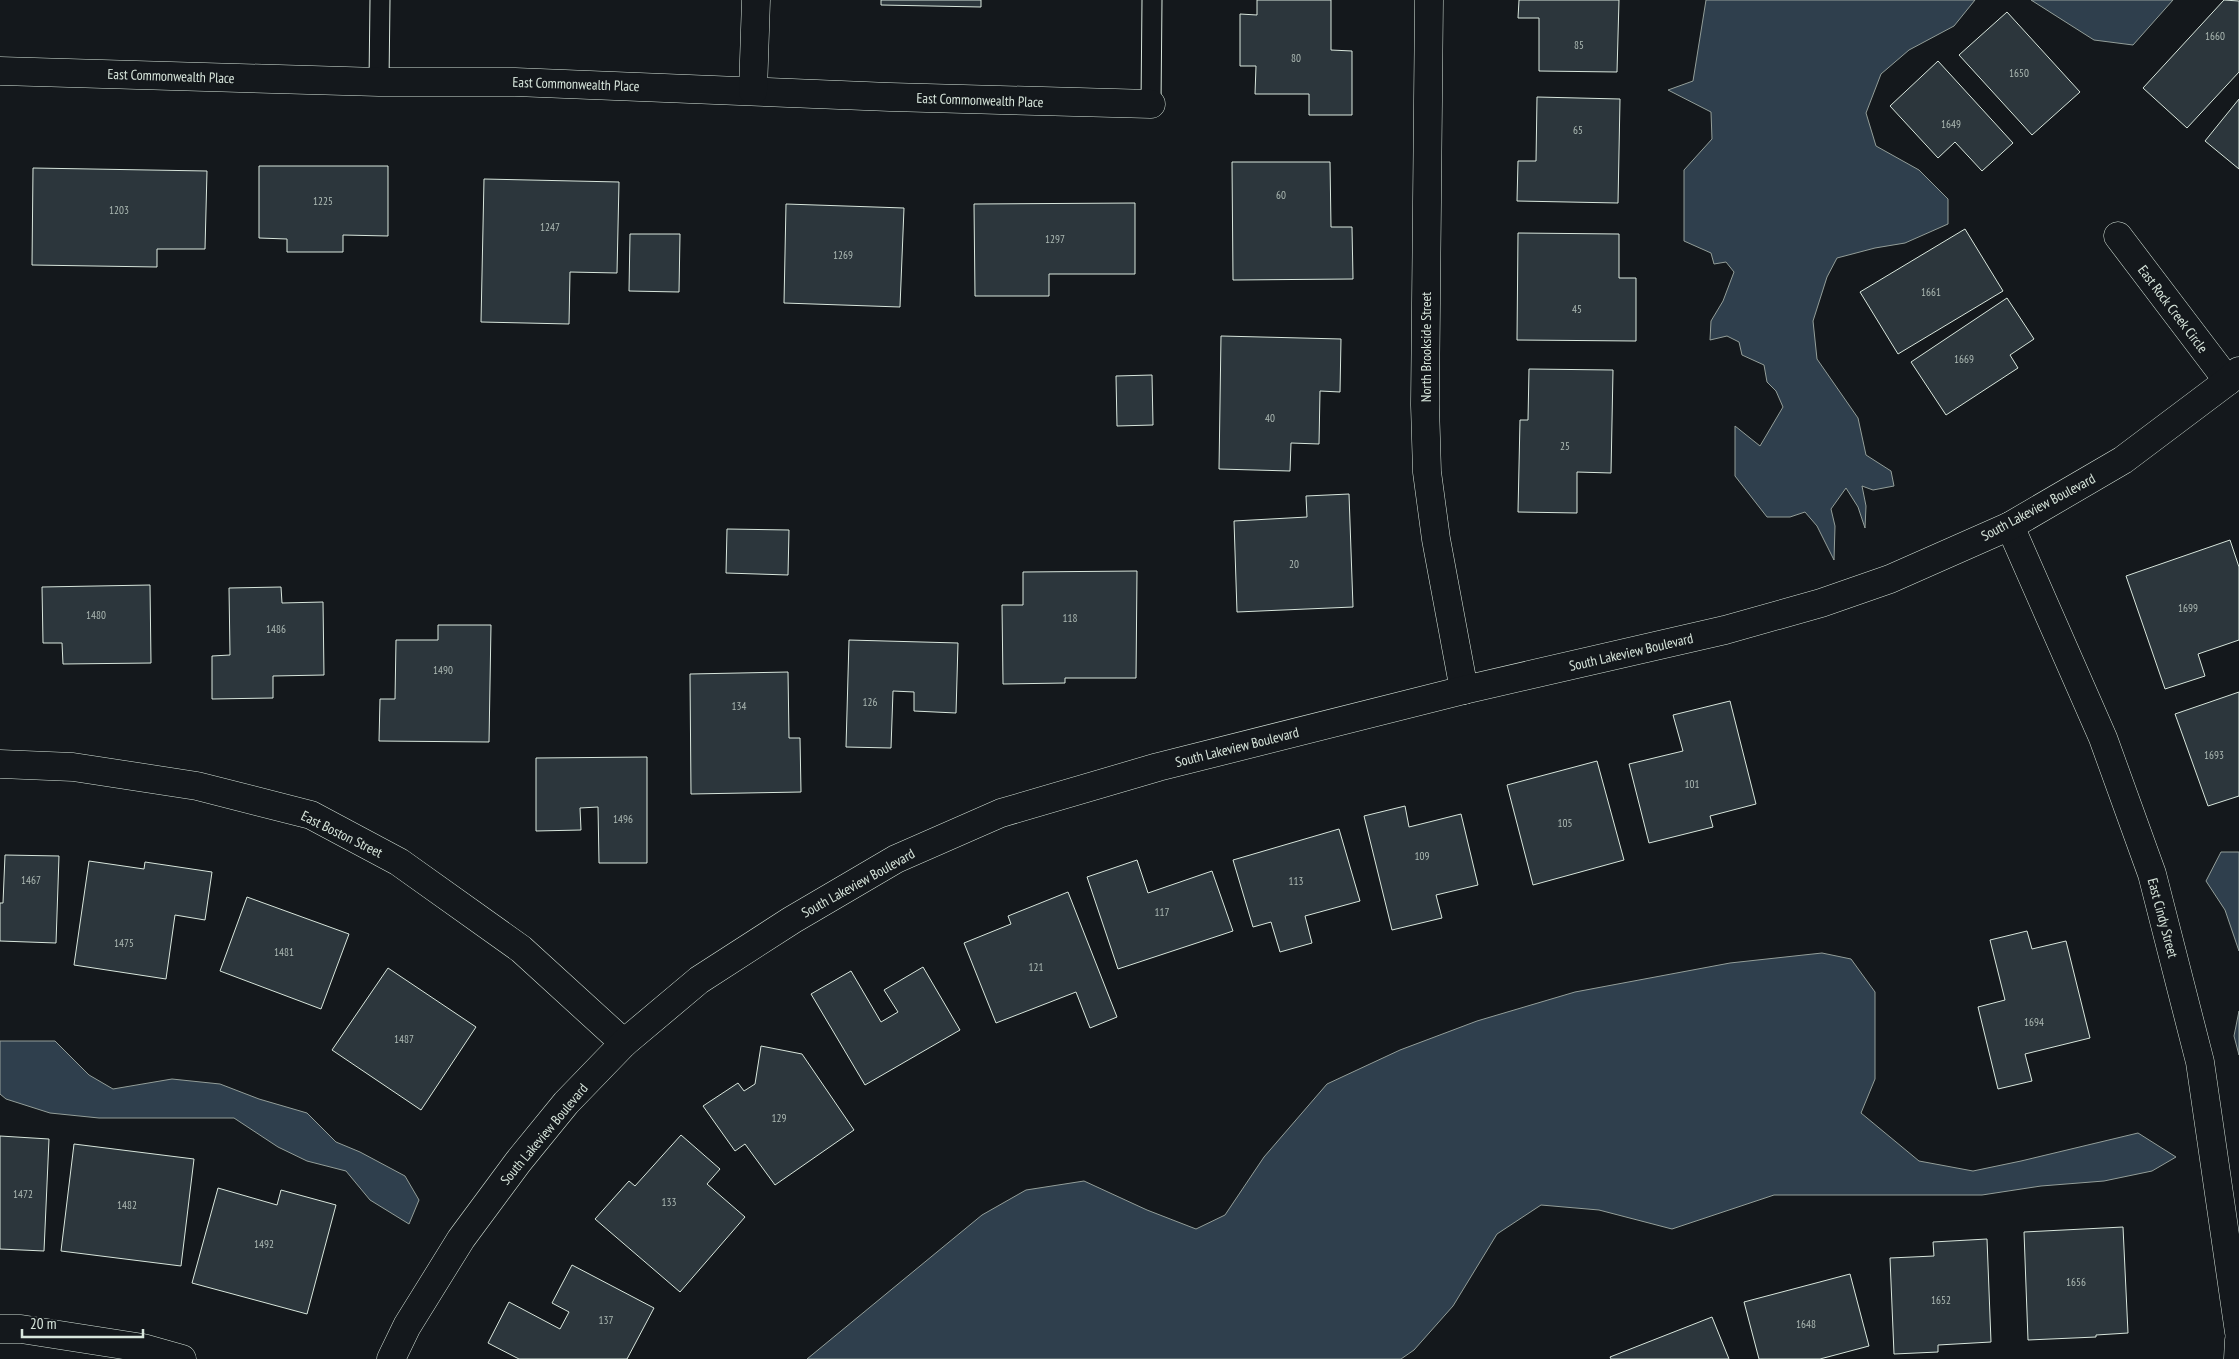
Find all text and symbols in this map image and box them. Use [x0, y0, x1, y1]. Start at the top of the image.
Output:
house number: 1660 [2205, 29, 2225, 43]
house number: 85 [1574, 38, 1584, 52]
house number: 80 [1291, 51, 1301, 65]
street label: East Commonwealth Place [107, 65, 235, 87]
house number: 1650 [2009, 66, 2029, 80]
street label: East Commonwealth Place [512, 73, 640, 95]
street label: East Commonwealth Place [916, 89, 1044, 111]
house number: 1649 [1941, 117, 1961, 131]
house number: 65 [1573, 123, 1583, 137]
house number: 60 [1276, 188, 1286, 202]
house number: 1225 [313, 194, 333, 208]
house number: 1203 [109, 203, 129, 217]
house number: 1247 [540, 220, 560, 234]
house number: 1297 [1045, 232, 1065, 246]
house number: 1269 [833, 248, 853, 262]
street label: East Rock Creek Circle [2134, 262, 2212, 357]
house number: 1661 [1921, 285, 1941, 299]
street label: North Brookside Street [1417, 292, 1435, 402]
house number: 45 [1572, 302, 1582, 316]
house number: 1669 [1954, 352, 1974, 366]
house number: 40 [1265, 411, 1275, 425]
house number: 25 [1560, 439, 1570, 453]
street label: South Lakeview Boulevard [1978, 469, 2098, 545]
house number: 20 [1289, 557, 1299, 571]
house number: 1699 [2178, 601, 2198, 615]
house number: 1480 [86, 608, 106, 622]
house number: 118 [1063, 611, 1077, 625]
house number: 1486 [266, 622, 286, 636]
street label: South Lakeview Boulevard [1567, 629, 1695, 675]
house number: 1490 [433, 663, 453, 677]
house number: 126 [863, 695, 877, 709]
house number: 134 [732, 699, 746, 713]
street label: South Lakeview Boulevard [1173, 723, 1301, 771]
house number: 1693 [2204, 748, 2224, 762]
house number: 101 [1685, 777, 1699, 791]
street label: East Boston Street [298, 807, 386, 862]
house number: 1496 [613, 812, 633, 826]
house number: 105 [1558, 816, 1572, 830]
street label: South Lakeview Boulevard [798, 844, 918, 922]
house number: 109 [1415, 849, 1429, 863]
house number: 1467 [21, 873, 41, 887]
house number: 113 [1289, 874, 1303, 888]
street label: East Cindy Street [2144, 876, 2182, 960]
house number: 117 [1155, 905, 1169, 919]
house number: 1475 [114, 936, 134, 950]
house number: 1481 [274, 945, 294, 959]
house number: 121 [1029, 960, 1043, 974]
house number: 1694 [2024, 1015, 2044, 1029]
house number: 1487 [394, 1032, 414, 1046]
street label: South Lakeview Boulevard [496, 1080, 592, 1188]
house number: 129 [772, 1111, 786, 1125]
house number: 1472 [13, 1187, 33, 1201]
house number: 133 [662, 1195, 676, 1209]
house number: 1482 [117, 1198, 137, 1212]
house number: 1492 [254, 1237, 274, 1251]
house number: 1656 [2066, 1275, 2086, 1289]
house number: 1652 [1931, 1293, 1951, 1307]
scale bar [22, 1306, 144, 1338]
house number: 137 [599, 1313, 613, 1327]
text: 20 m [30, 1314, 56, 1333]
house number: 1648 [1796, 1317, 1816, 1331]

